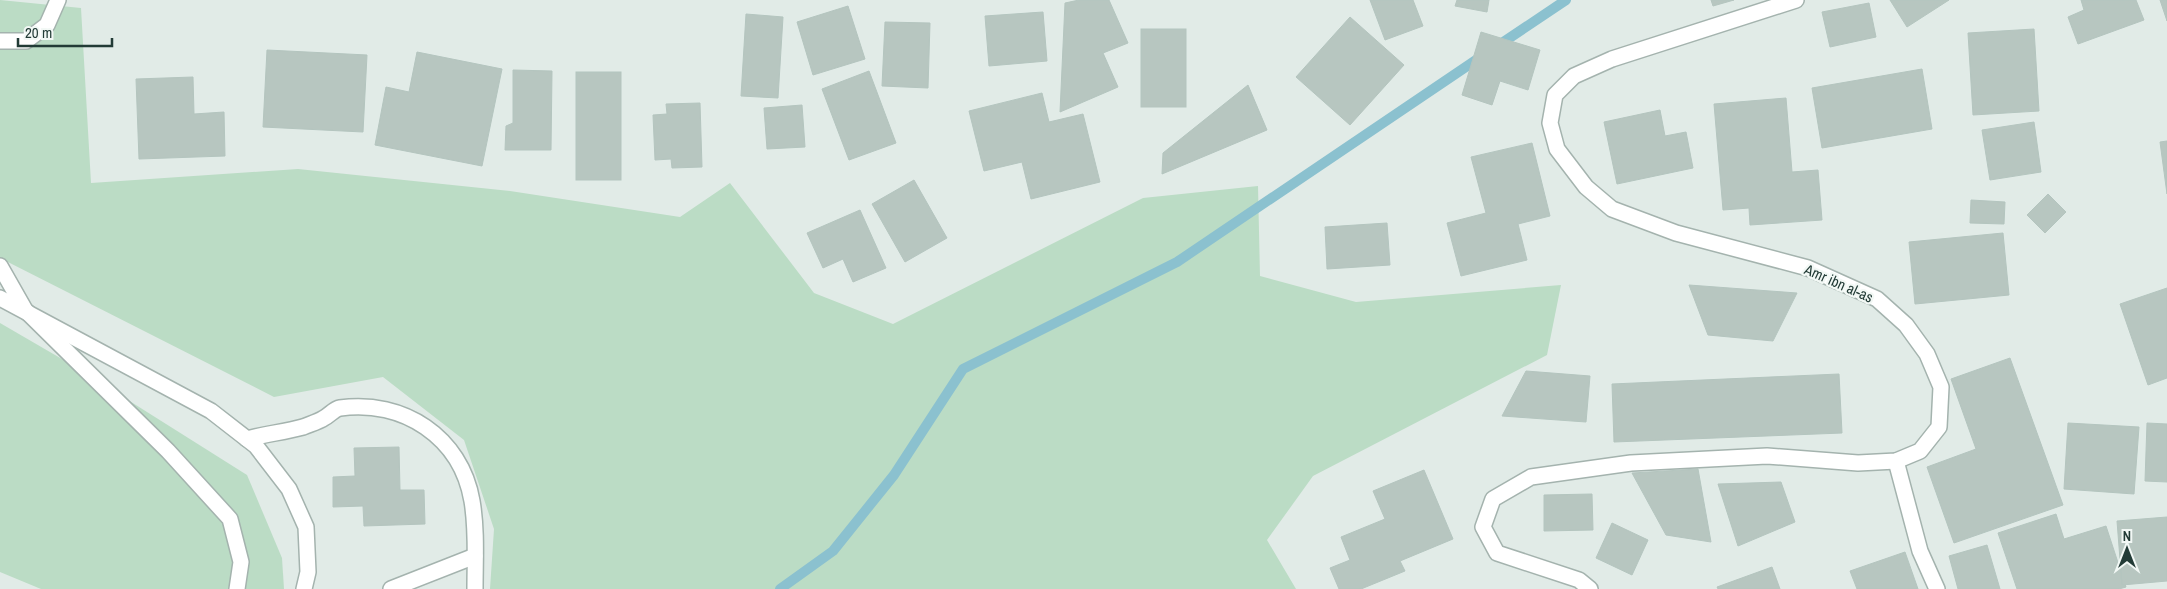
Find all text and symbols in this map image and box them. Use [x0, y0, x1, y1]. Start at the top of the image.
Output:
scale bar [18, 15, 111, 47]
text: 20 m [25, 22, 52, 43]
street label: Amr ibn al-as [1800, 258, 1877, 307]
north arrow [2102, 524, 2152, 574]
text: N [2123, 527, 2131, 545]

